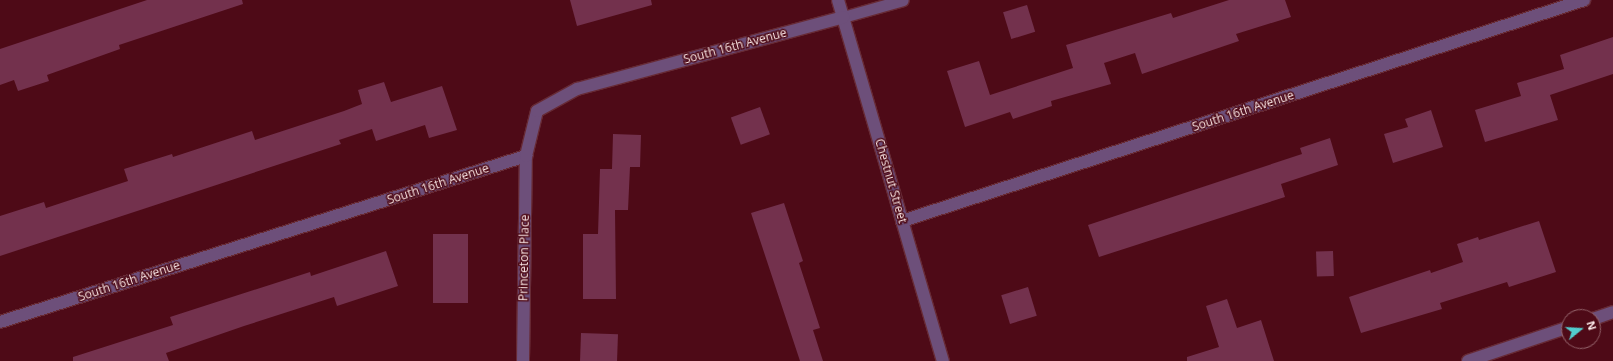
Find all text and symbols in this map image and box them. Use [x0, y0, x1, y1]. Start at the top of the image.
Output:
street label: South 16th Avenue [682, 25, 788, 67]
street label: South 16th Avenue [1190, 88, 1296, 134]
street label: Chestnut Street [872, 137, 910, 225]
street label: South 16th Avenue [385, 161, 491, 207]
street label: Princeton Place [516, 215, 532, 301]
street label: South 16th Avenue [76, 258, 182, 304]
north arrow [1561, 309, 1601, 349]
text: N [1583, 319, 1600, 332]

